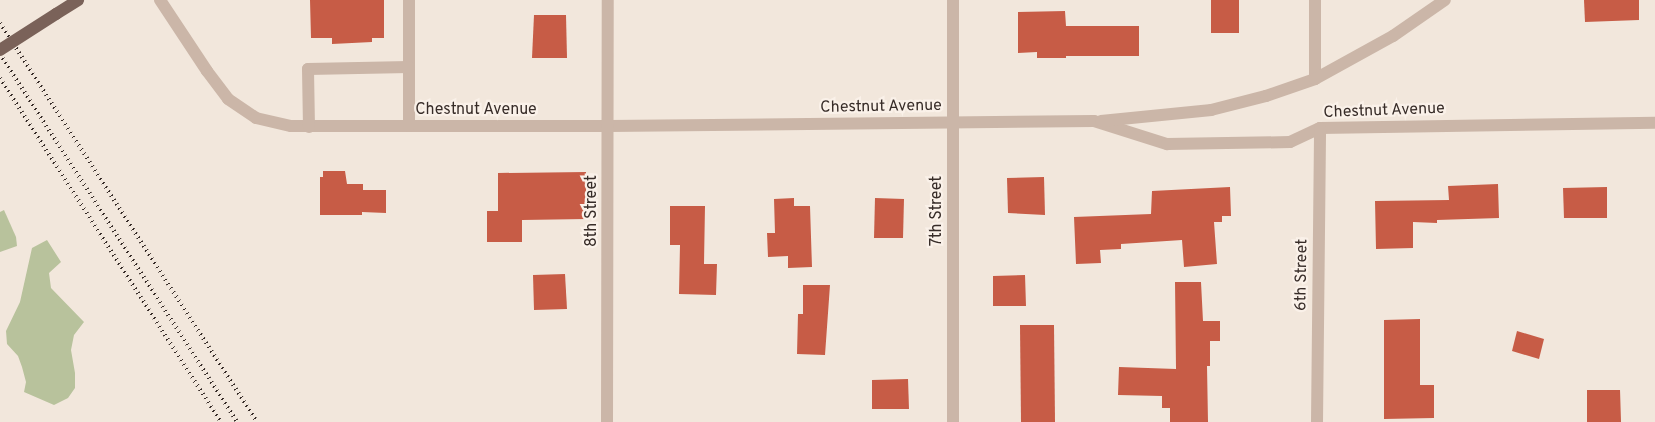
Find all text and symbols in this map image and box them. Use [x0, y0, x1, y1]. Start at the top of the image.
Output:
street label: Chestnut Avenue [820, 96, 942, 118]
street label: Chestnut Avenue [1323, 99, 1445, 123]
street label: Chestnut Avenue [415, 100, 537, 120]
street label: 8th Street [582, 175, 602, 247]
street label: 7th Street [927, 176, 947, 246]
street label: 6th Street [1292, 239, 1312, 311]

